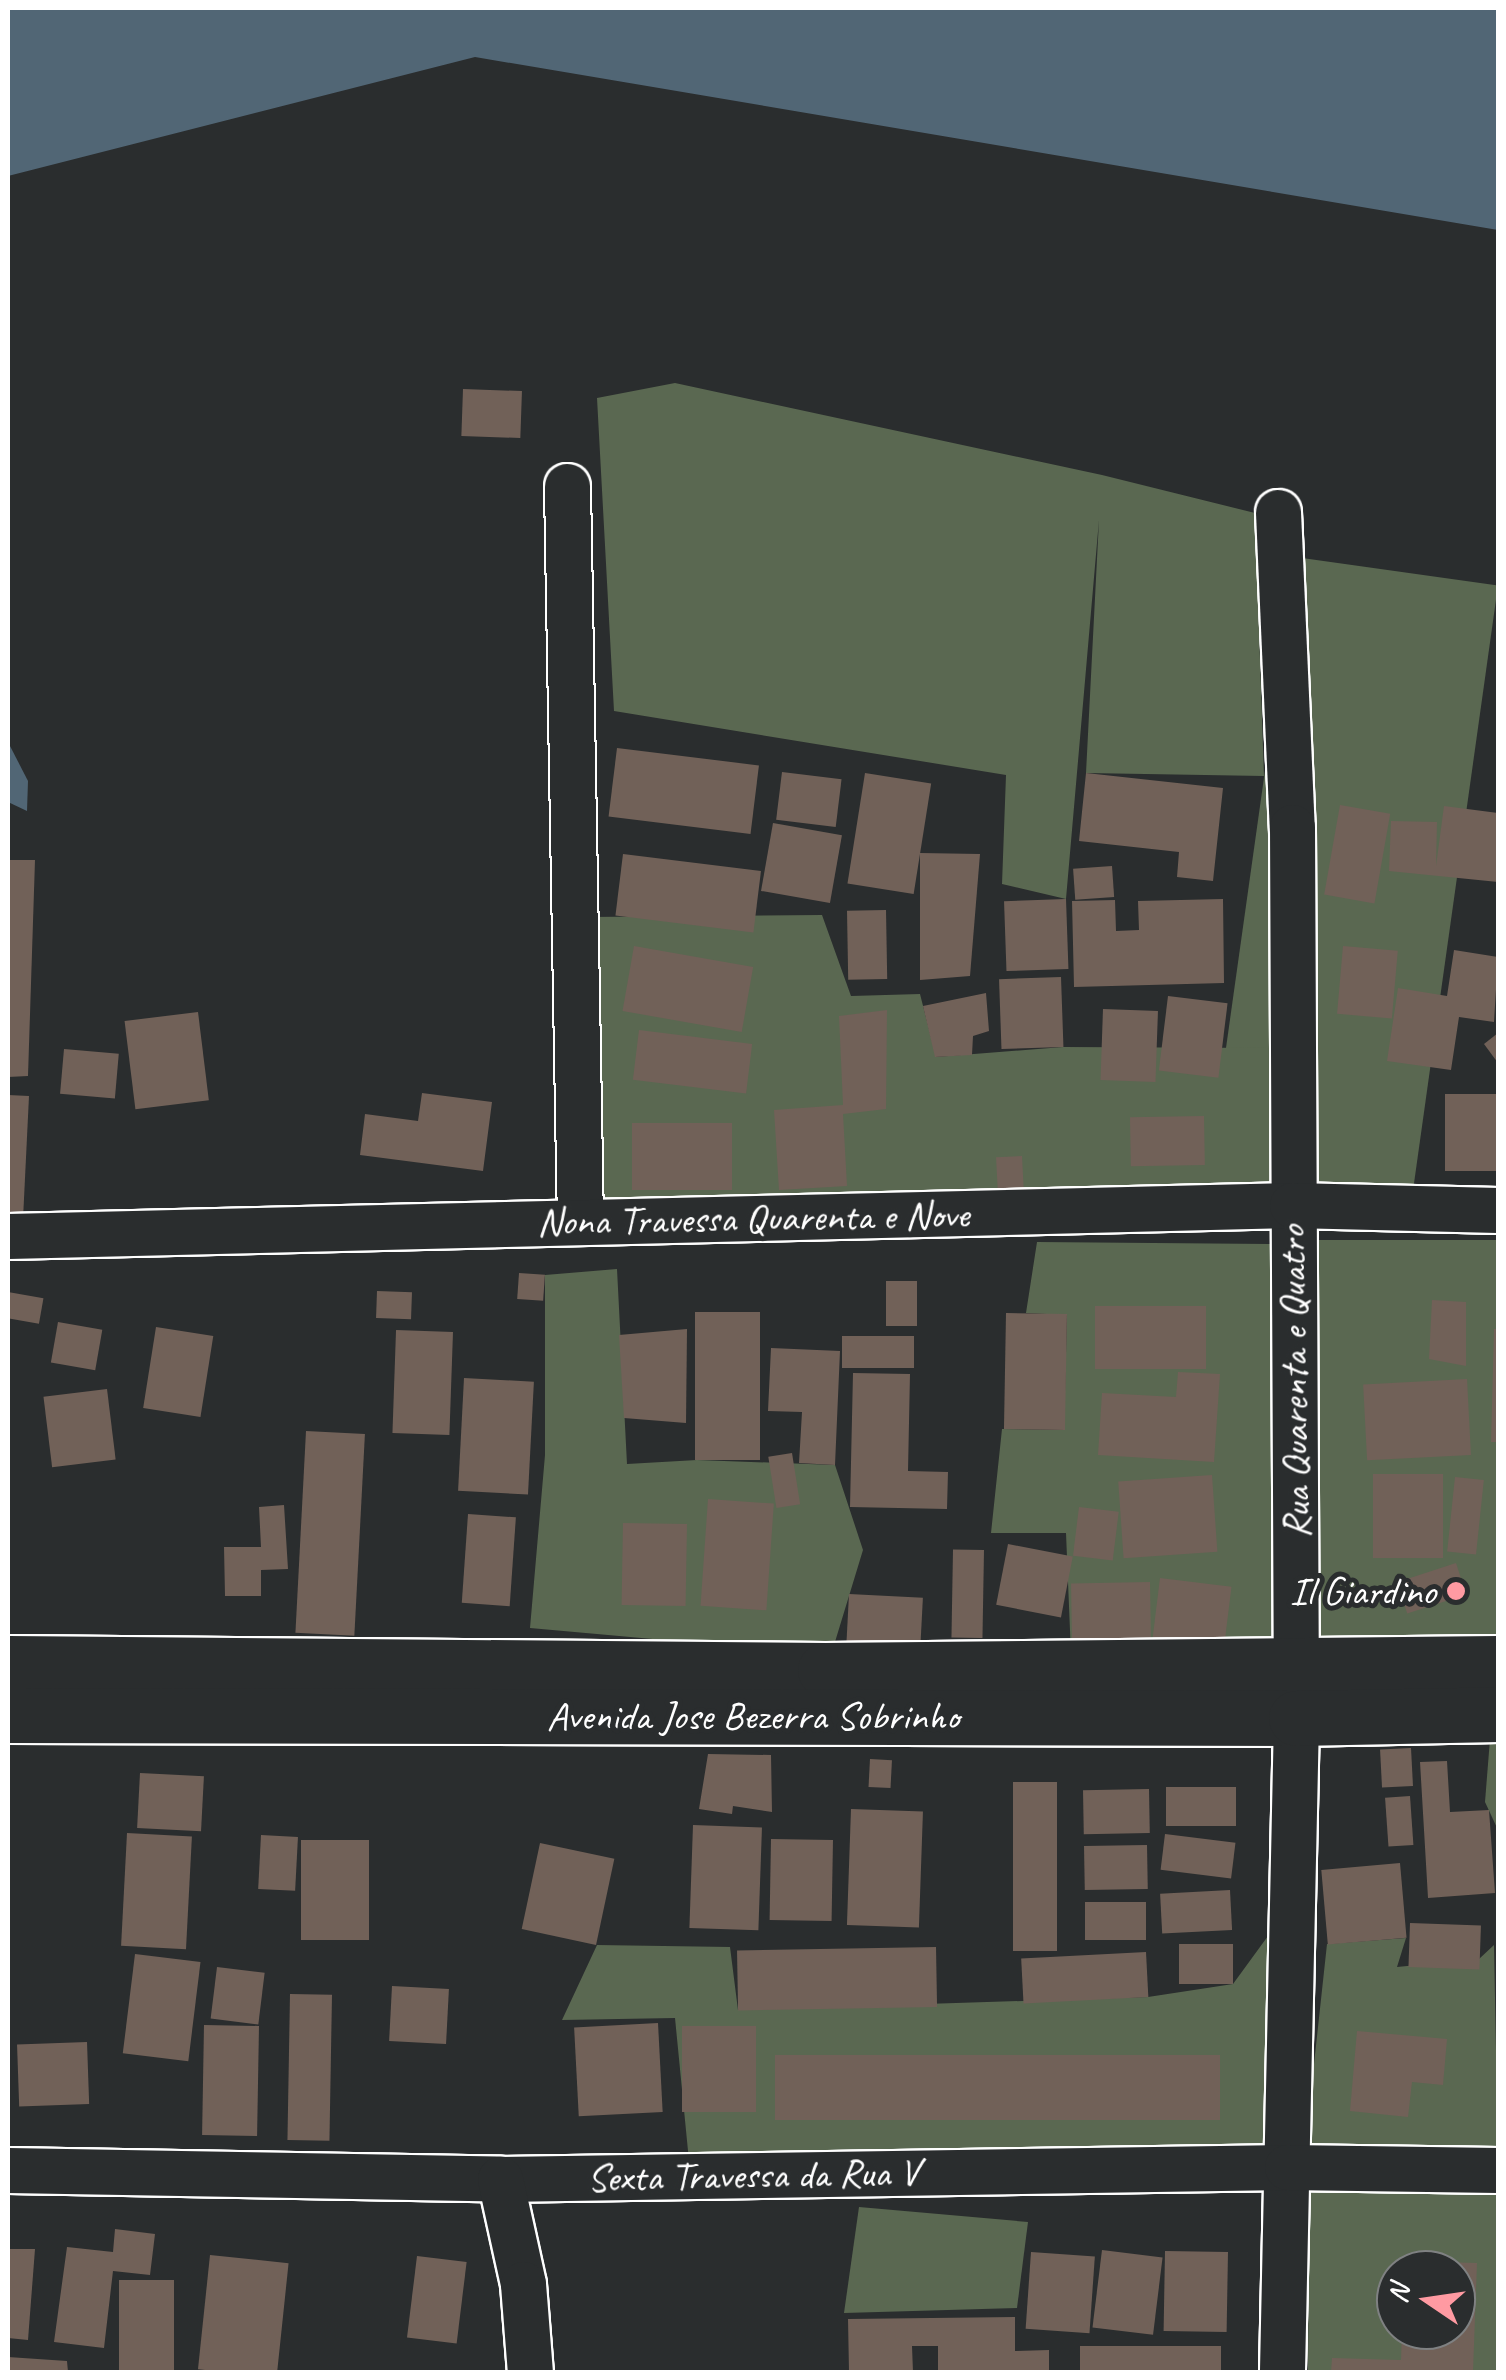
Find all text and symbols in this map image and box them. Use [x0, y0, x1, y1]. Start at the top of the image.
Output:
street label: Nona Travessa Quarenta e Nove [537, 1190, 969, 1246]
street label: Rua Quarenta e Quatro [1267, 1225, 1321, 1539]
place label: Il Giardino [1290, 1567, 1436, 1615]
marker: Il Giardino [1445, 1580, 1467, 1602]
street label: Avenida Jose Bezerra Sobrinho [546, 1692, 960, 1740]
street label: Sexta Travessa da Rua V [586, 2148, 920, 2202]
north arrow [1376, 2250, 1476, 2350]
text: N [1379, 2281, 1417, 2306]

